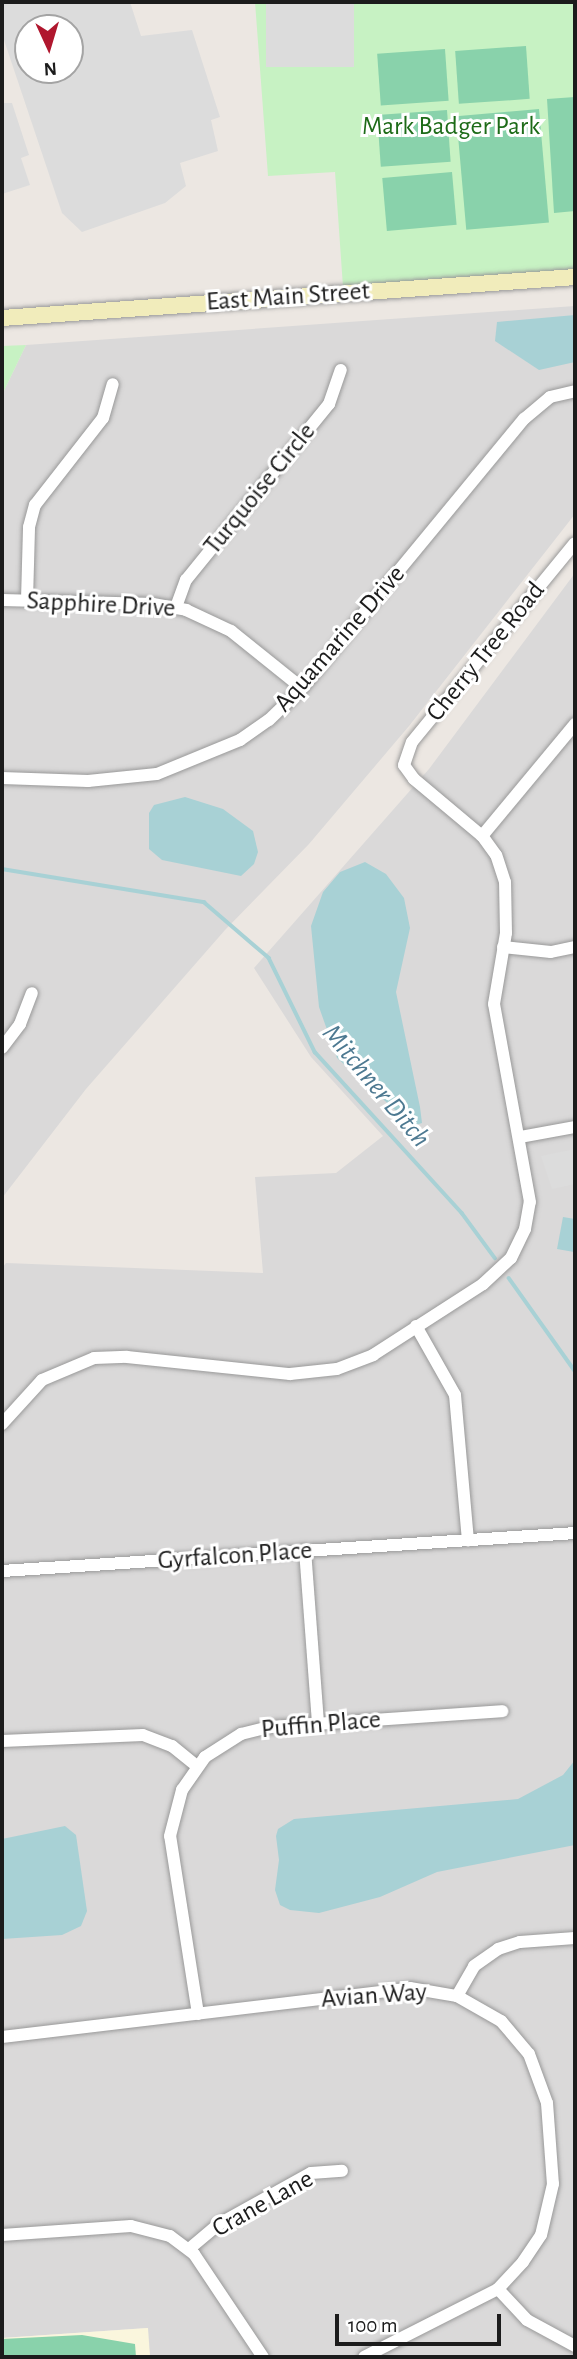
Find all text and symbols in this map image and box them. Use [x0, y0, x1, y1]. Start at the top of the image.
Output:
north arrow [14, 14, 84, 84]
text: N [43, 59, 58, 78]
park label: Mark Badger Park [362, 111, 540, 143]
street label: East Main Street [205, 276, 371, 318]
street label: Turquoise Circle [197, 417, 323, 561]
street label: Aquamarine Drive [268, 559, 412, 719]
street label: Cherry Tree Road [420, 576, 552, 728]
street label: Sapphire Drive [26, 586, 176, 624]
water label: Mitchner Ditch [315, 1018, 437, 1154]
street label: Gyrfalcon Place [157, 1535, 313, 1577]
street label: Puffin Place [260, 1704, 382, 1746]
street label: Avian Way [320, 1977, 428, 2015]
street label: Crane Lane [207, 2164, 319, 2244]
scale bar [339, 2300, 505, 2344]
text: 100 m [348, 2315, 398, 2336]

